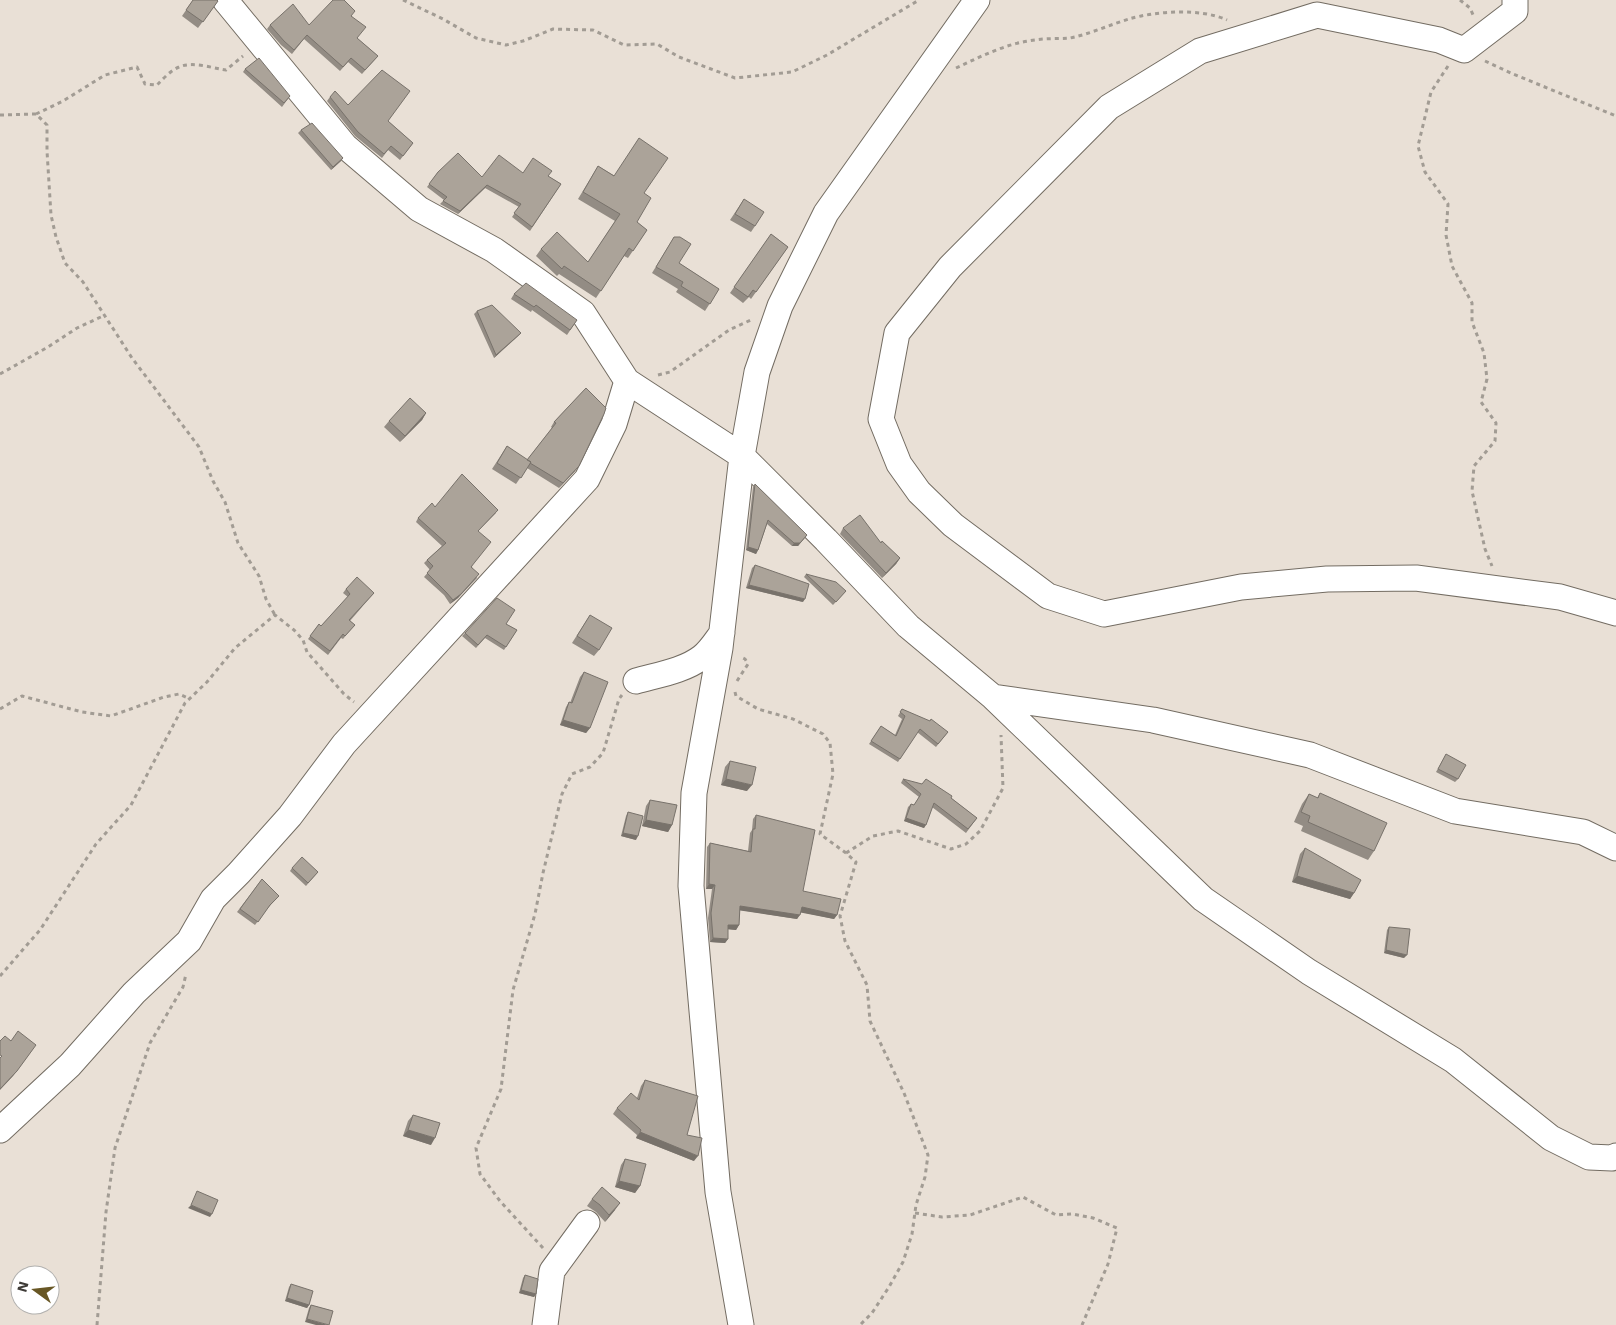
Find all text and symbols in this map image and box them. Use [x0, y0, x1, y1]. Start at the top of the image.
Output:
north arrow [10, 1265, 60, 1315]
text: N [13, 1280, 32, 1294]

